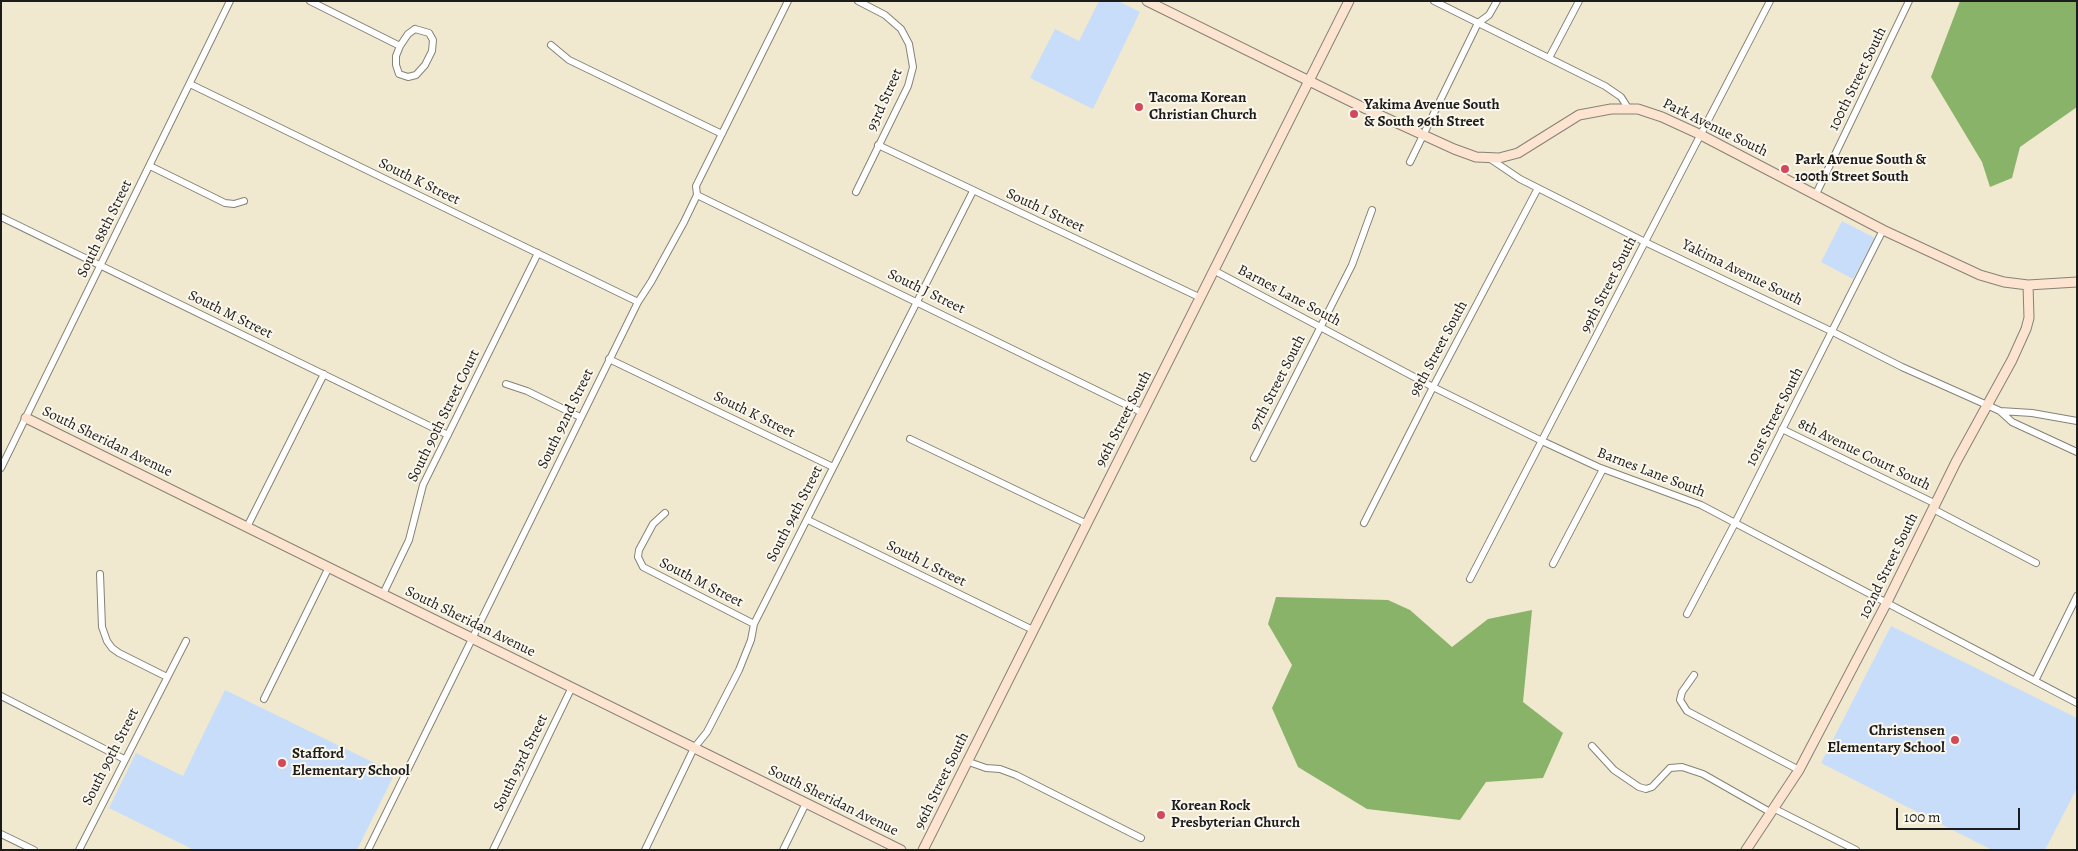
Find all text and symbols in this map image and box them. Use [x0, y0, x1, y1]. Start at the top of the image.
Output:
street label: 100th Street South [1825, 24, 1891, 134]
street label: 93rd Street [863, 66, 907, 134]
place label: Tacoma Korean Christian Church [1149, 89, 1257, 124]
street label: Park Avenue South [1659, 95, 1771, 161]
place label: Yakima Avenue South & South 96th Street [1364, 96, 1500, 131]
marker: Tacoma Korean Christian Church [1133, 101, 1145, 113]
marker: Yakima Avenue South & South 96th Street [1348, 108, 1360, 120]
place label: Park Avenue South & 100th Street South [1795, 151, 1926, 186]
street label: South K Street [375, 155, 463, 209]
marker: Park Avenue South & 100th Street South [1779, 163, 1791, 175]
street label: South 88th Street [74, 177, 136, 281]
street label: South I Street [1003, 185, 1087, 237]
street label: 99th Street South [1577, 234, 1641, 336]
street label: Yakima Avenue South [1679, 236, 1805, 310]
street label: Barnes Lane South [1234, 261, 1344, 331]
street label: South J Street [884, 266, 968, 318]
street label: South M Street [185, 287, 275, 343]
street label: 98th Street South [1406, 298, 1472, 400]
street label: 97th Street South [1246, 332, 1310, 434]
street label: South 90th Street Court [404, 347, 484, 485]
street label: 101st Street South [1742, 365, 1808, 469]
street label: South 92nd Street [534, 366, 598, 472]
street label: 96th Street South [1092, 368, 1156, 470]
street label: South K Street [710, 388, 798, 442]
street label: South Sheridan Avenue [39, 403, 175, 481]
street label: 8th Avenue Court South [1795, 415, 1933, 495]
street label: Barnes Lane South [1594, 444, 1708, 502]
street label: South 94th Street [763, 463, 827, 565]
street label: 102nd Street South [1856, 510, 1922, 622]
street label: South L Street [883, 537, 969, 591]
street label: South M Street [656, 554, 746, 612]
street label: South Sheridan Avenue [402, 583, 538, 661]
street label: South 90th Street [79, 705, 143, 809]
street label: South 93rd Street [490, 712, 552, 814]
place label: Christensen Elementary School [1827, 722, 1945, 757]
street label: 96th Street South [911, 730, 973, 832]
marker: Christensen Elementary School [1949, 734, 1961, 746]
place label: Stafford Elementary School [292, 745, 410, 780]
marker: Stafford Elementary School [276, 757, 288, 769]
street label: South Sheridan Avenue [765, 762, 901, 840]
place label: Korean Rock Presbyterian Church [1171, 797, 1300, 832]
scale bar [1898, 798, 2022, 830]
text: 100 m [1904, 807, 1941, 827]
marker: Korean Rock Presbyterian Church [1155, 809, 1167, 821]

